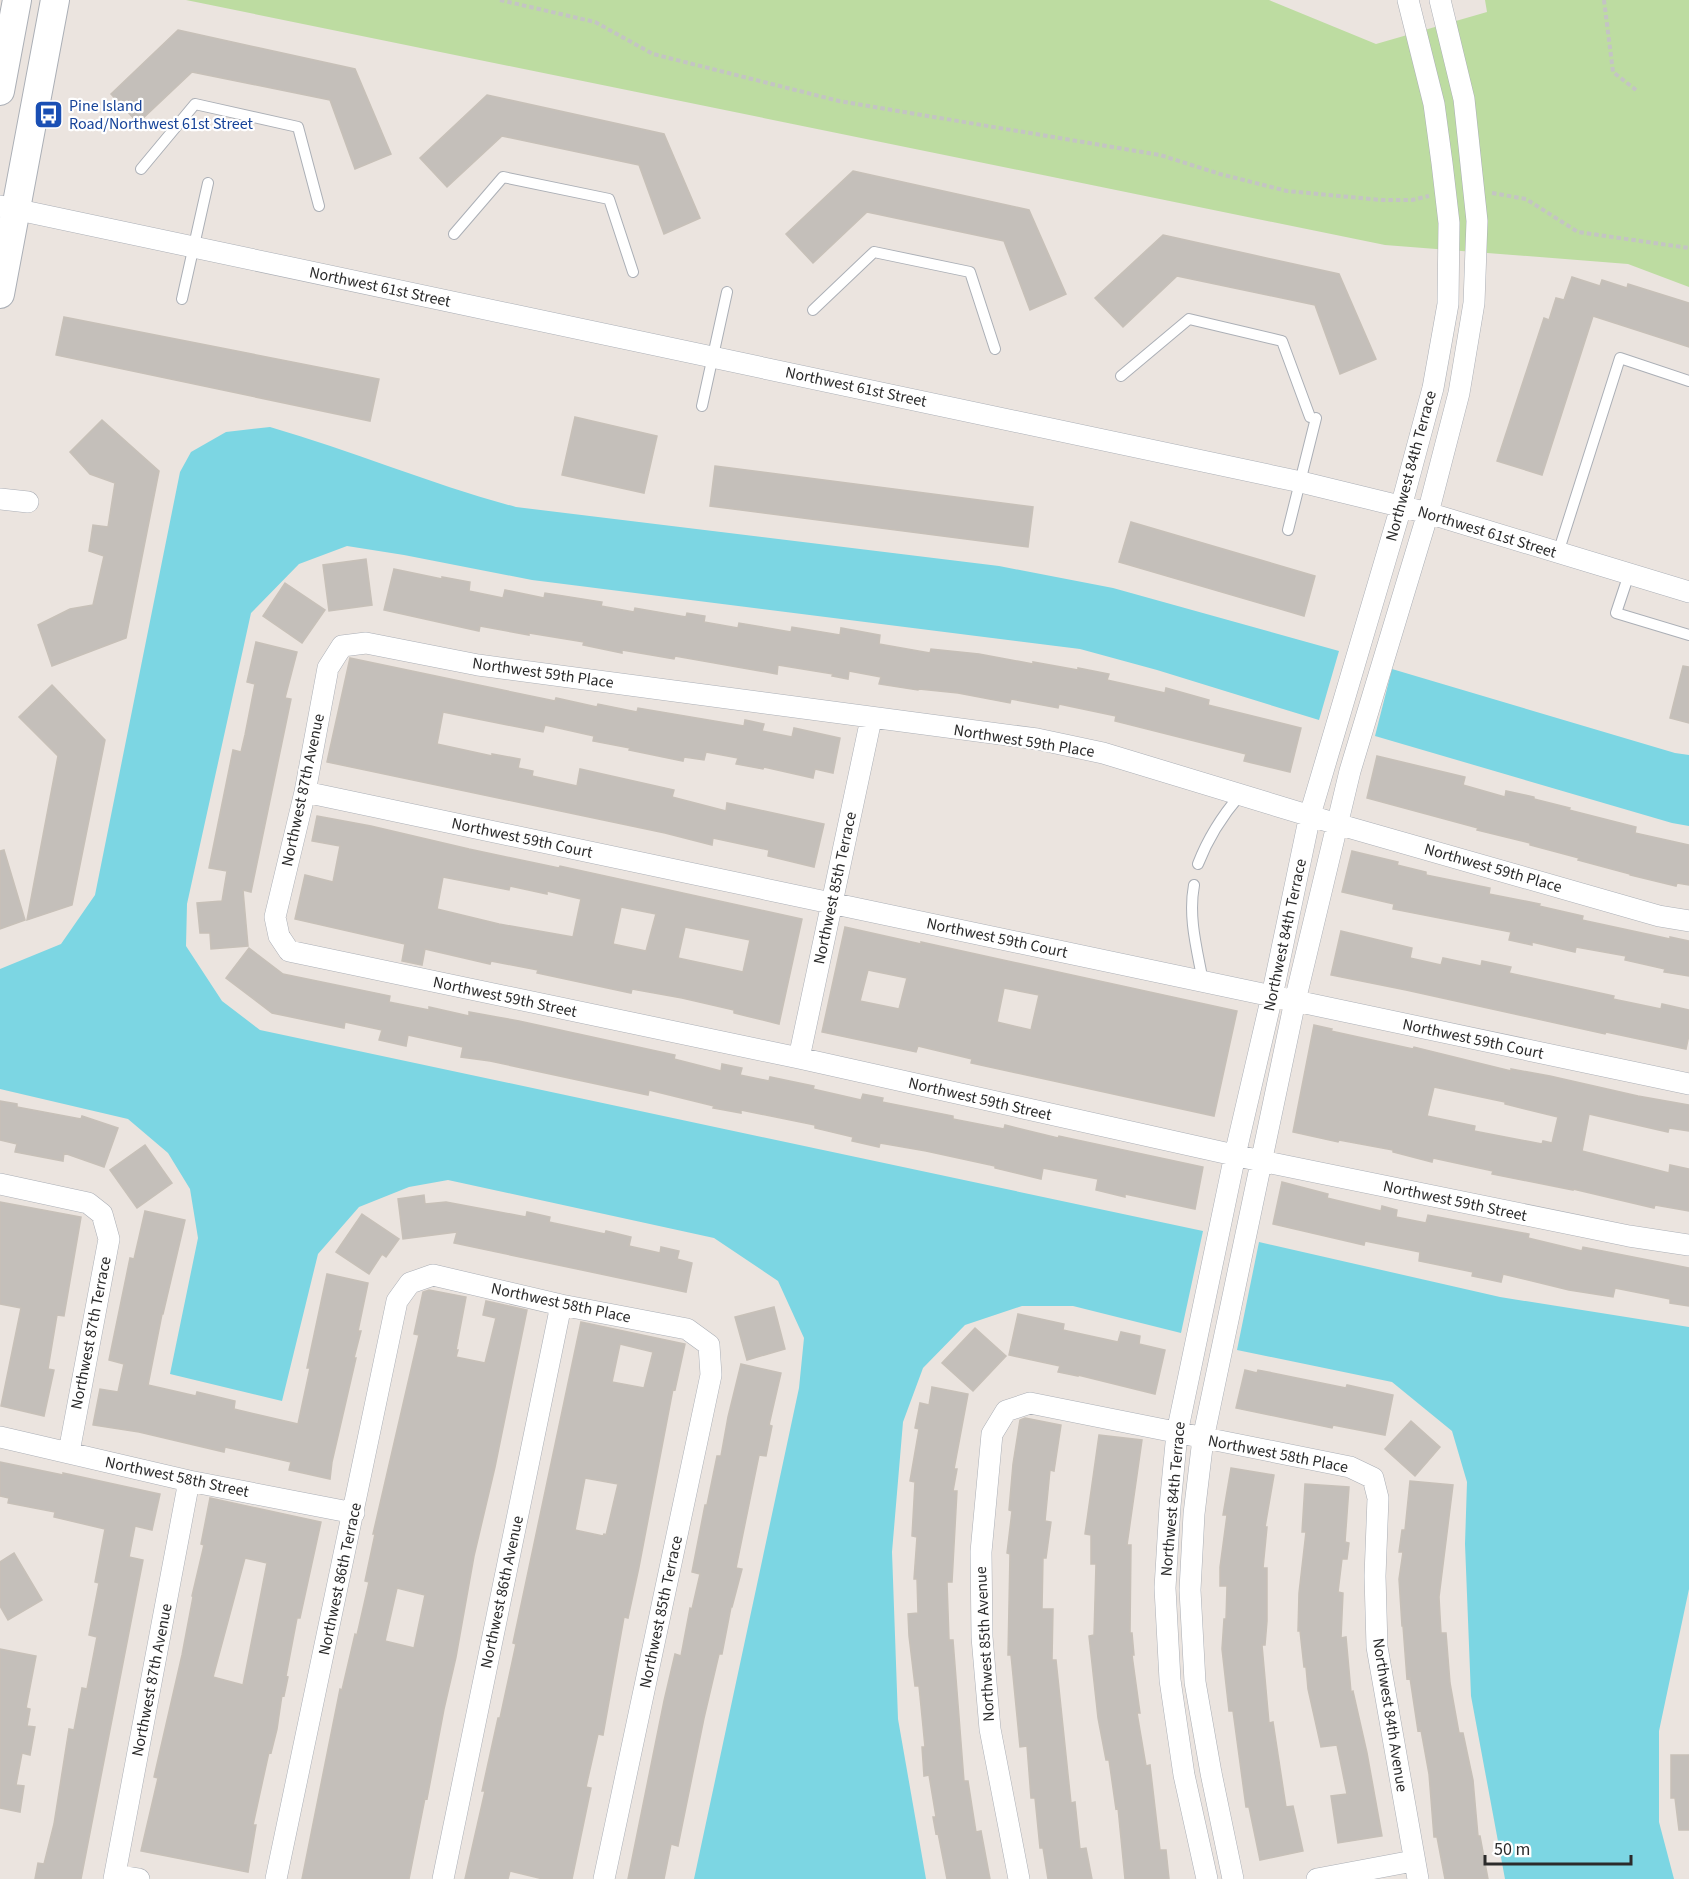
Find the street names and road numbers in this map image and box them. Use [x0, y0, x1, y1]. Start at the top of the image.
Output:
street label: Northwest 61st Street [307, 261, 453, 313]
street label: Northwest 61st Street [783, 361, 929, 413]
street label: Northwest 84th Terrace [1380, 388, 1442, 544]
street label: Northwest 61st Street [1415, 500, 1560, 564]
street label: Northwest 59th Place [471, 652, 615, 694]
street label: Northwest 87th Avenue [276, 712, 330, 868]
street label: Northwest 59th Place [952, 719, 1096, 763]
street label: Northwest 85th Terrace [808, 810, 862, 966]
street label: Northwest 59th Court [449, 812, 595, 864]
street label: Northwest 59th Place [1422, 838, 1565, 898]
street label: Northwest 84th Terrace [1258, 857, 1312, 1013]
street label: Northwest 59th Court [924, 912, 1070, 964]
street label: Northwest 59th Street [431, 971, 579, 1023]
street label: Northwest 59th Court [1400, 1013, 1546, 1065]
street label: Northwest 59th Street [906, 1072, 1054, 1126]
street label: Northwest 59th Street [1381, 1175, 1529, 1227]
street label: Northwest 87th Terrace [65, 1255, 117, 1411]
street label: Northwest 58th Place [489, 1277, 633, 1329]
street label: Northwest 84th Terrace [1155, 1421, 1191, 1577]
street label: Northwest 58th Place [1206, 1430, 1350, 1478]
street label: Northwest 58th Street [103, 1451, 251, 1503]
street label: Northwest 86th Terrace [313, 1501, 367, 1657]
street label: Northwest 86th Avenue [475, 1514, 529, 1670]
street label: Northwest 85th Terrace [634, 1534, 688, 1690]
street label: Northwest 85th Avenue [970, 1566, 1000, 1722]
street label: Northwest 87th Avenue [126, 1601, 178, 1758]
street label: Northwest 84th Avenue [1367, 1636, 1413, 1794]

